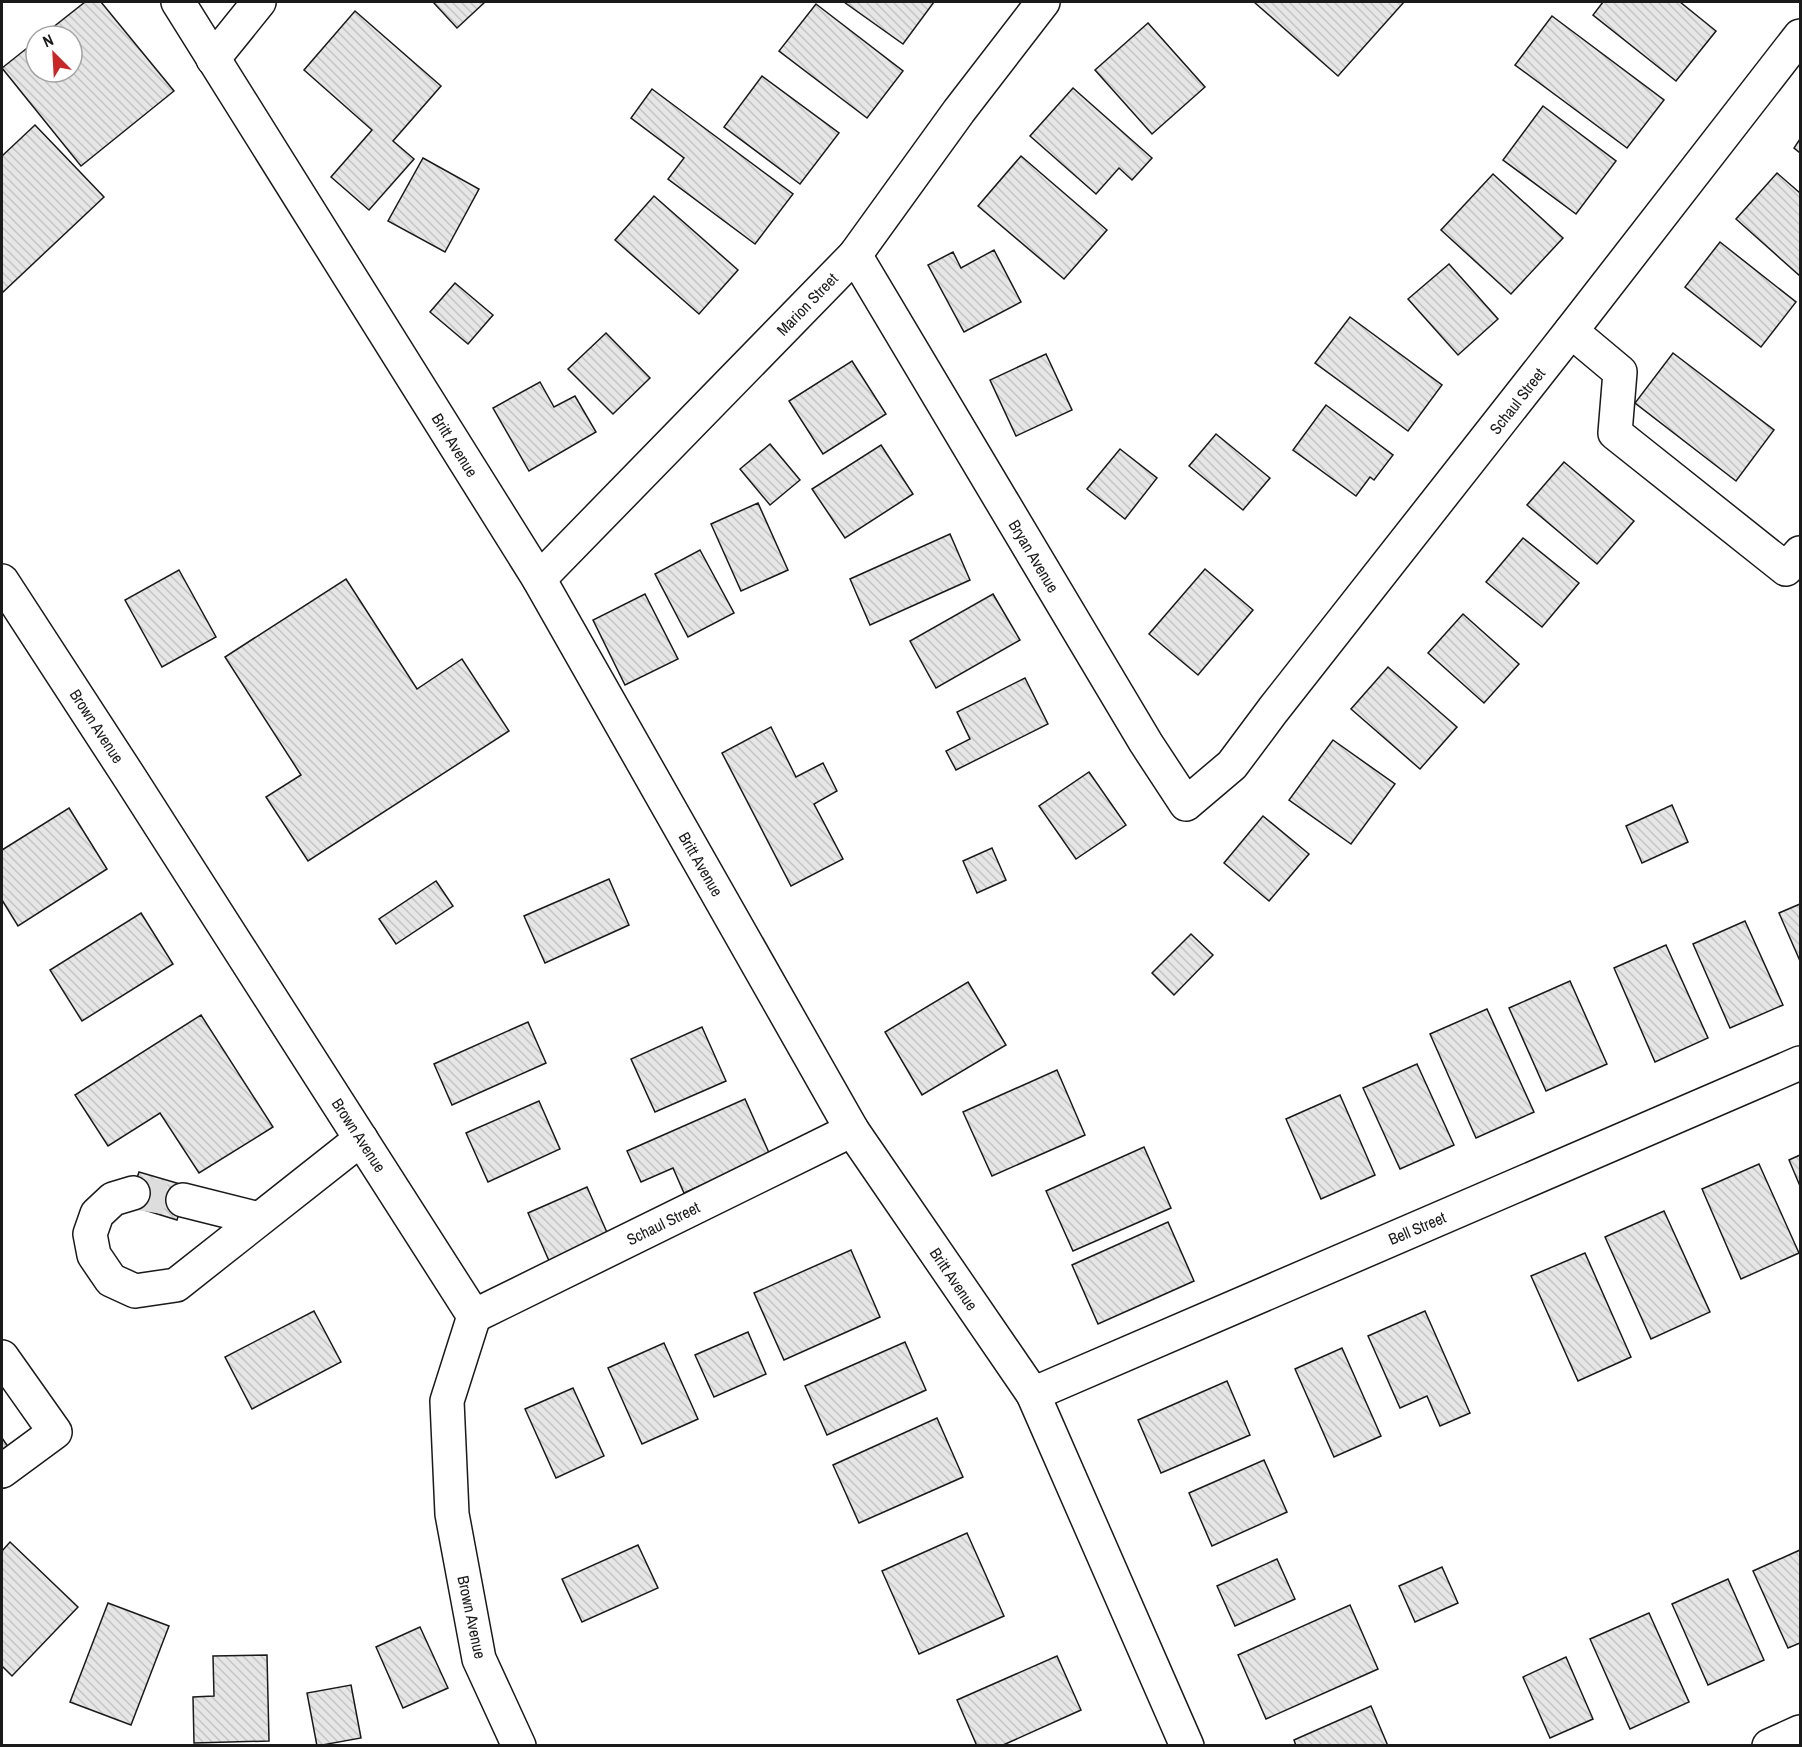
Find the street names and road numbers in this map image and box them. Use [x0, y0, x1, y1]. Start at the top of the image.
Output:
street label: Marion Street [771, 268, 843, 340]
street label: Schaul Street [1484, 363, 1550, 439]
street label: Britt Avenue [427, 409, 483, 481]
street label: Bryan Avenue [1004, 515, 1064, 597]
street label: Brown Avenue [65, 685, 129, 767]
street label: Britt Avenue [674, 828, 728, 900]
street label: Brown Avenue [327, 1094, 391, 1176]
street label: Schaul Street [623, 1196, 704, 1250]
street label: Bell Street [1385, 1206, 1449, 1250]
street label: Britt Avenue [925, 1243, 983, 1315]
street label: Brown Avenue [452, 1573, 492, 1661]

